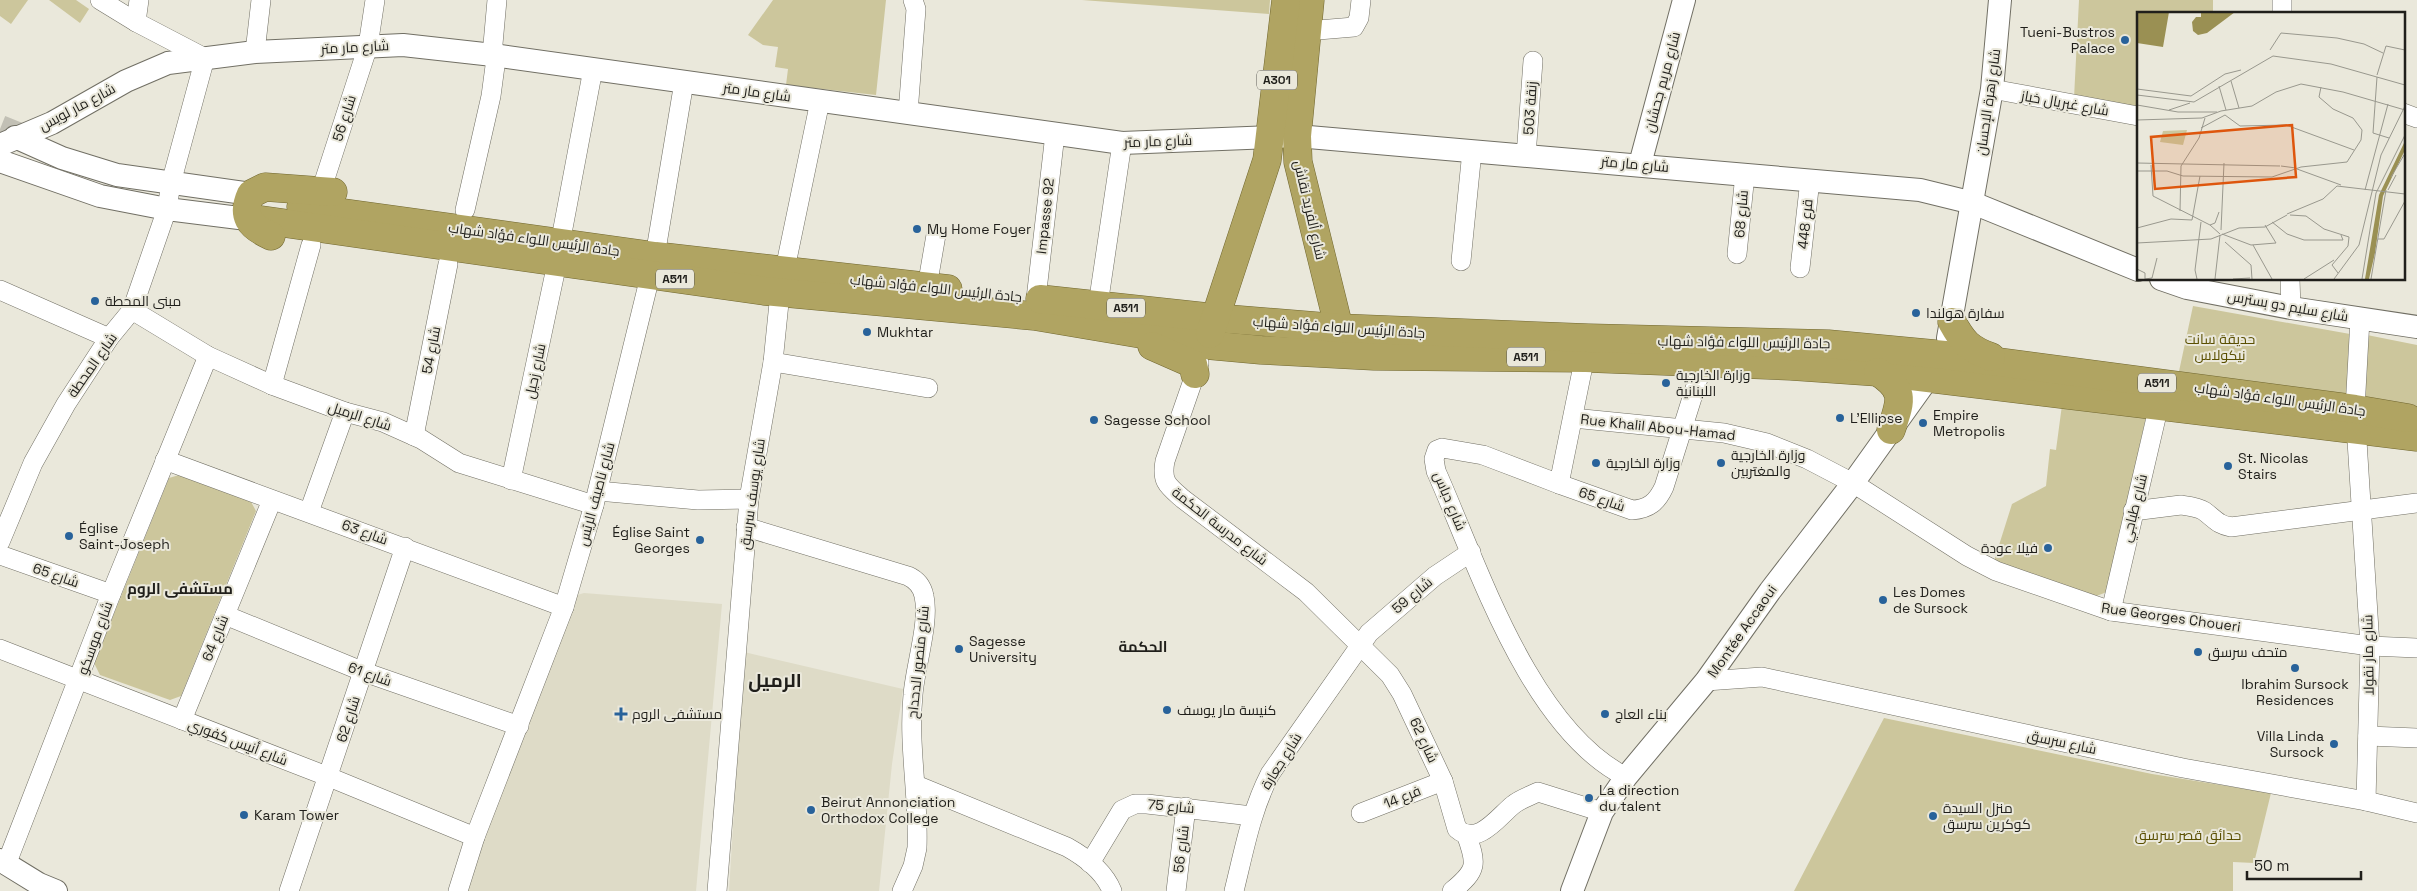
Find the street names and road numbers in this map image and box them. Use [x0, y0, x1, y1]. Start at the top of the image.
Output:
street label: شارع مريم جحشان [1640, 30, 1685, 134]
street label: شارع مار متر [319, 36, 390, 58]
street label: شارع زهرة الإحسان [1972, 47, 2004, 157]
road number: A301 [1257, 70, 1297, 90]
street label: شارع مار متر [721, 78, 792, 106]
street label: شارع مار لويس [36, 79, 118, 135]
street label: زنقة 503 [1519, 80, 1541, 136]
street label: شارع غبريال خباز [2019, 86, 2110, 120]
street label: شارع 56 [328, 93, 360, 143]
street label: شارع مار متر [1122, 131, 1193, 151]
street label: شارع مار متر [1599, 152, 1670, 176]
street label: شارع ألفريد نقاش [1290, 159, 1330, 261]
street label: Impasse 92 [1032, 177, 1058, 255]
street label: شارع 68 [1730, 189, 1752, 239]
street label: قرع 448 [1793, 198, 1817, 250]
street label: جادة الرئيس اللواء فؤاد شهاب [447, 218, 621, 260]
road number: A511 [656, 270, 694, 288]
street label: جادة الرئيس اللواء فؤاد شهاب [849, 270, 1023, 306]
street label: شارع سليم دو بسترس [2226, 286, 2350, 326]
road number: A511 [1107, 298, 1145, 318]
street label: جادة الرئيس اللواء فؤاد شهاب [1252, 312, 1426, 342]
street label: شارع 54 [418, 325, 444, 375]
street label: شارع المحطة [63, 329, 121, 401]
street label: جادة الرئيس اللواء فؤاد شهاب [1657, 331, 1831, 353]
street label: شارع زحيل [520, 342, 550, 400]
road number: A511 [1507, 348, 1545, 367]
road number: A511 [2138, 373, 2176, 392]
street label: جادة الرئيس اللواء فؤاد شهاب [2193, 378, 2367, 420]
street label: شارع الرميل [326, 397, 394, 435]
street label: Rue Khalil Abou-Hamad [1580, 410, 1736, 444]
street label: شارع يوسف سرسق [735, 437, 769, 551]
street label: شارع ناصيف الريّس [574, 440, 618, 548]
street label: شارع دباس [1430, 469, 1470, 533]
street label: شارع طباجي [2117, 472, 2154, 545]
street label: شارع مدرسة الحكمة [1168, 483, 1272, 569]
street label: شارع 65 [1577, 483, 1627, 515]
street label: شارع 63 [339, 515, 391, 549]
street label: شارع 65 [31, 559, 81, 591]
street label: شارع 59 [1388, 573, 1436, 617]
street label: Montée Accaoui [1703, 581, 1781, 681]
street label: Rue Georges Choueri [2100, 598, 2242, 636]
street label: شارع موسكو [73, 599, 117, 677]
street label: شارع منصور الدحداح [903, 605, 933, 719]
street label: شارع 64 [198, 612, 232, 664]
street label: شارع مار نقولا [2358, 614, 2378, 696]
street label: شارع 61 [346, 658, 394, 690]
street label: شارع 62 [332, 694, 364, 744]
street label: شارع أنيس كفوري [184, 715, 290, 772]
street label: شارع 62 [1406, 715, 1442, 765]
street label: شارع سرسق [2026, 726, 2098, 758]
street label: شارع جعارة [1257, 729, 1305, 793]
street label: فرع 14 [1381, 781, 1423, 813]
street label: شارع 75 [1147, 795, 1195, 817]
street label: شارع 56 [1169, 824, 1193, 874]

